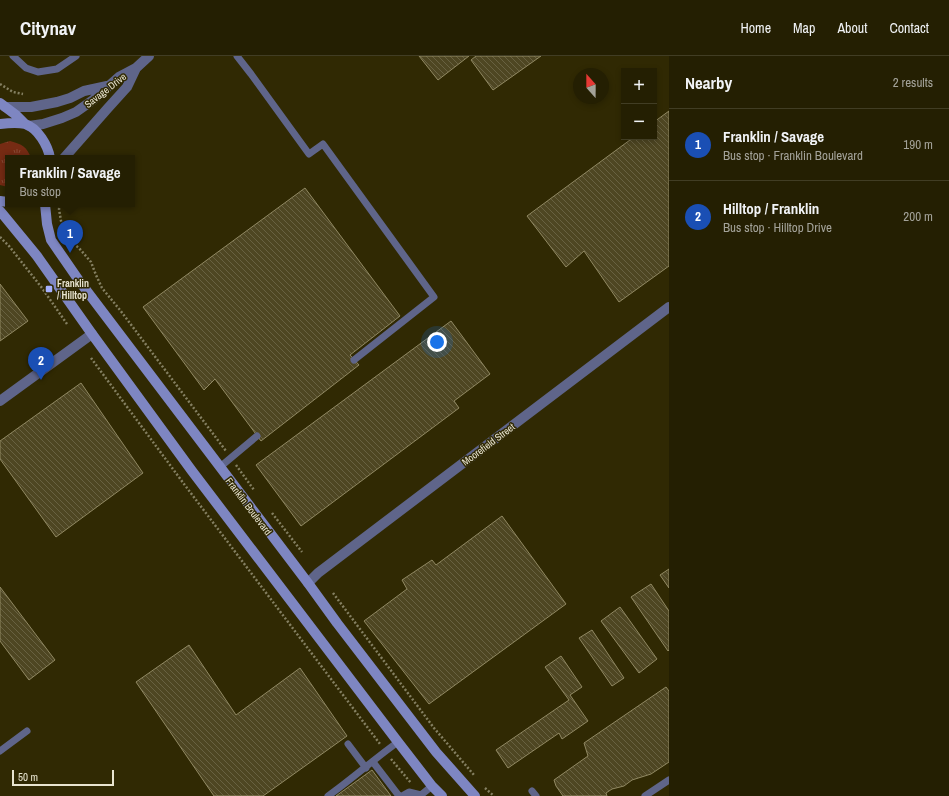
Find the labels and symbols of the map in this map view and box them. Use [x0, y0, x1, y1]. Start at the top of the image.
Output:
north arrow [573, 68, 609, 104]
street label: Savage Drive [82, 70, 129, 111]
pin: 1 [57, 220, 83, 253]
place label: Franklin / Hilltop [57, 277, 89, 302]
marker: Franklin / Hilltop [44, 284, 54, 294]
your location [427, 332, 447, 352]
pin: 2 [28, 347, 54, 380]
street label: Moorefield Street [459, 420, 518, 469]
street label: Franklin Boulevard [223, 475, 275, 538]
scale bar [12, 768, 114, 787]

